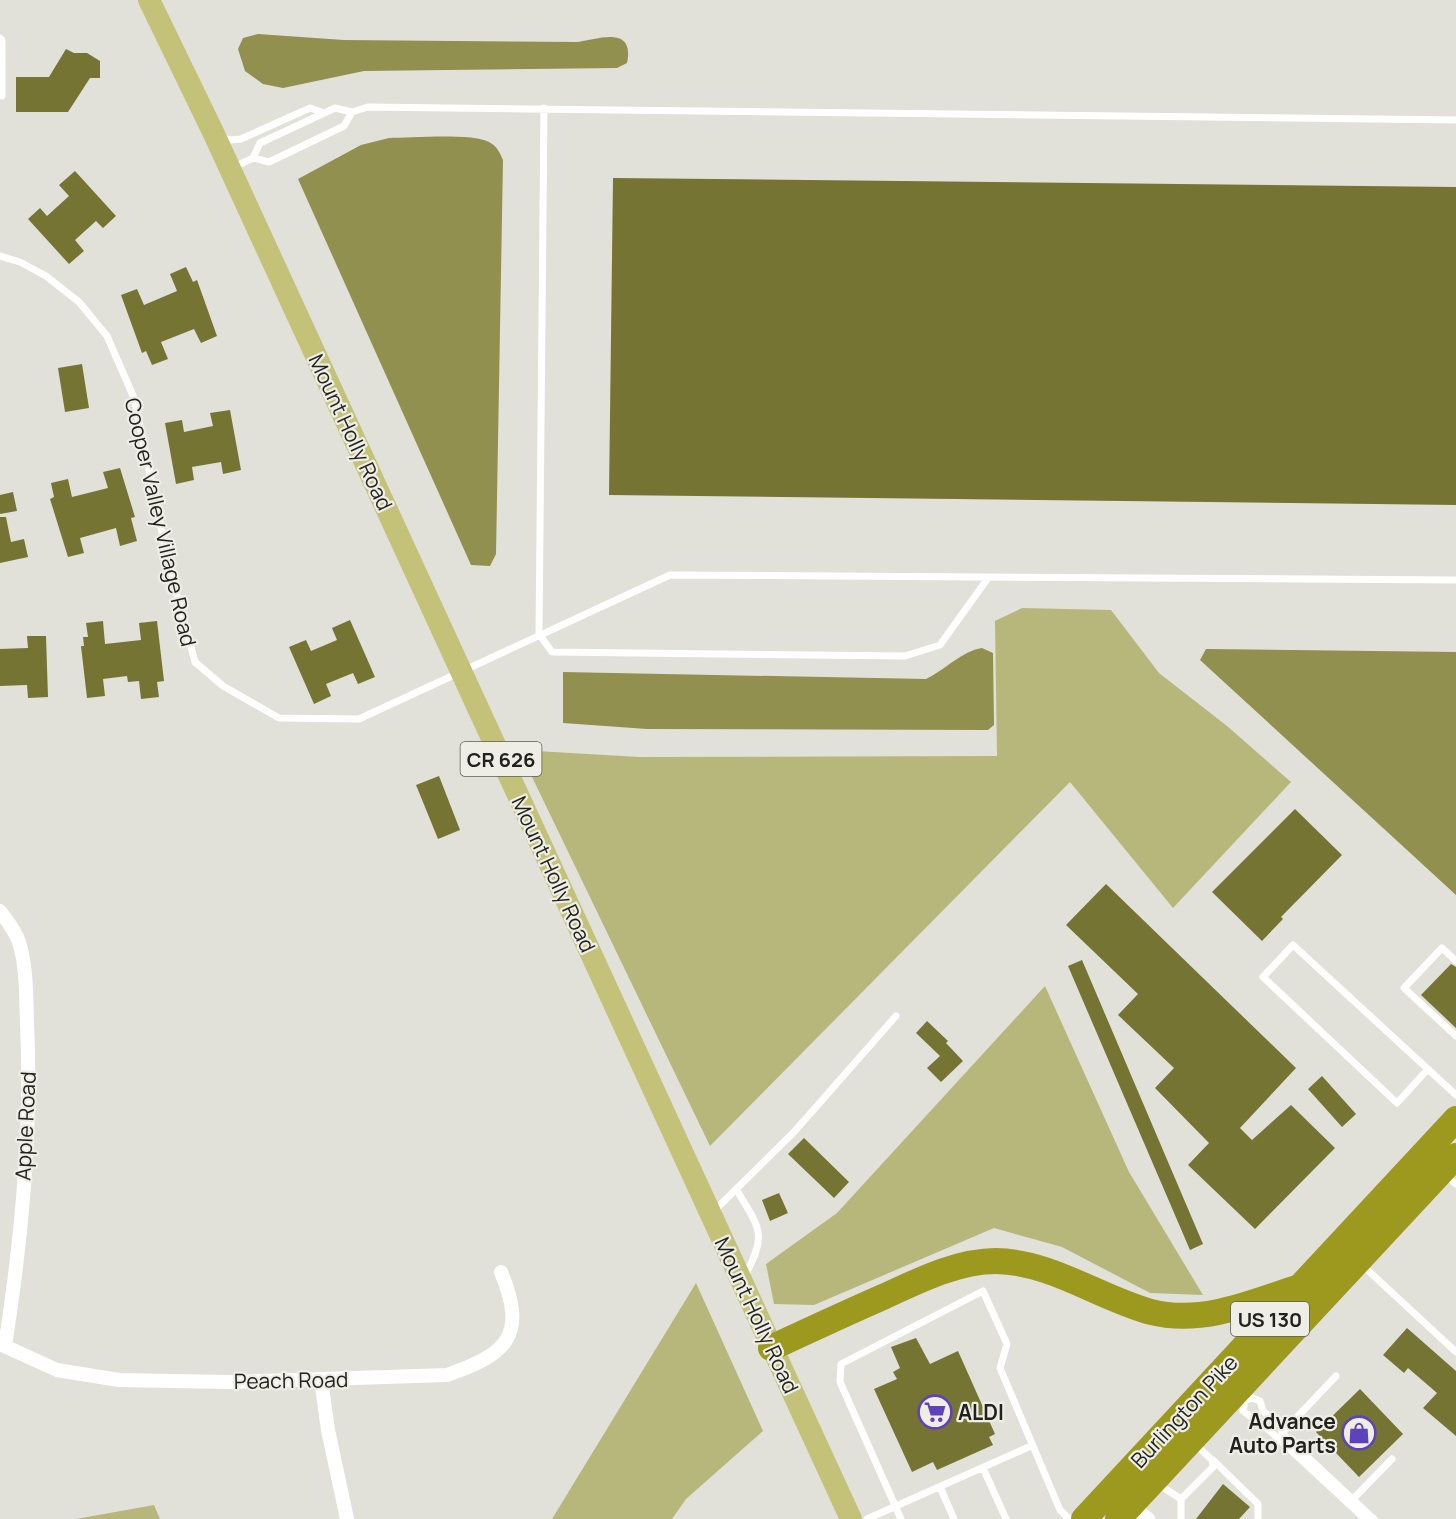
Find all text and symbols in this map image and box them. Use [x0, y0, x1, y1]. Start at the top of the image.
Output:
street label: Mount Holly Road [303, 349, 399, 515]
street label: Cooper Valley Village Road [119, 395, 203, 649]
road number: CR 626 [460, 742, 542, 776]
street label: Mount Holly Road [506, 791, 602, 957]
street label: Apple Road [8, 1071, 42, 1181]
street label: Mount Holly Road [709, 1232, 805, 1398]
road number: US 130 [1231, 1302, 1309, 1336]
street label: Burlington Pike [1124, 1349, 1244, 1473]
street label: Peach Road [234, 1365, 348, 1395]
supermarket icon: ALDI [917, 1394, 953, 1430]
place label: ALDI [958, 1398, 1004, 1426]
place label: Advance Auto Parts [1229, 1407, 1336, 1459]
shop icon: Advance Auto Parts [1341, 1415, 1377, 1451]

